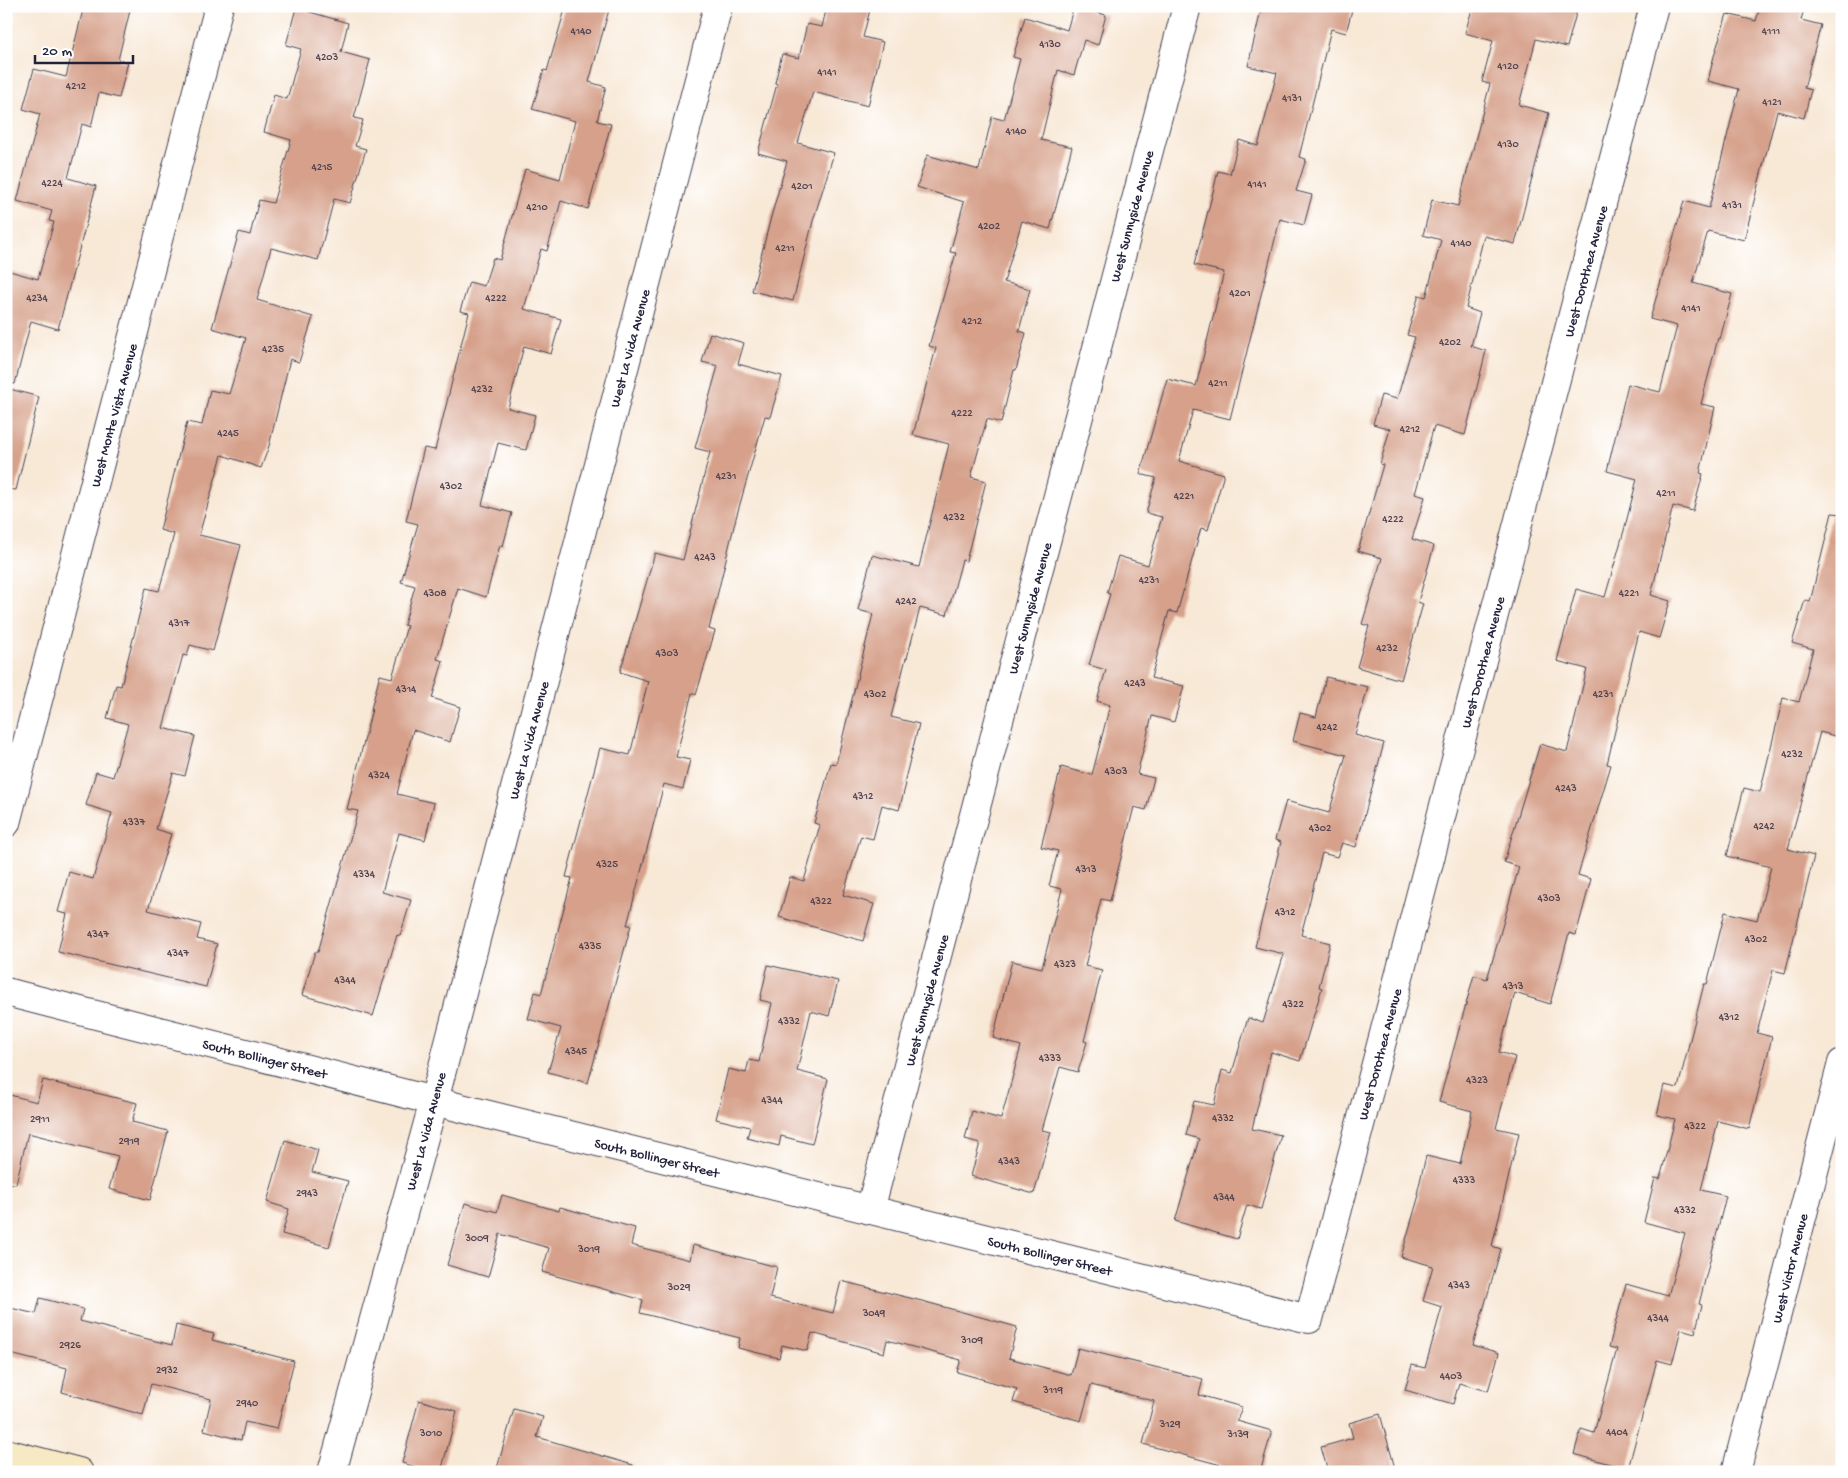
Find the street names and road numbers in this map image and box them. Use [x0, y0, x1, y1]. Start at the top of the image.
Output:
street label: West Sunnyside Avenue [1108, 148, 1159, 284]
street label: West Dorothea Avenue [1562, 203, 1613, 339]
street label: West La Vida Avenue [607, 287, 656, 410]
street label: West Monte Vista Avenue [88, 341, 143, 489]
street label: West Sunnyside Avenue [1006, 540, 1057, 676]
street label: West Dorothea Avenue [1459, 594, 1510, 730]
street label: West La Vida Avenue [506, 679, 555, 802]
street label: West Sunnyside Avenue [903, 932, 954, 1068]
street label: West Dorothea Avenue [1356, 986, 1407, 1122]
street label: South Bollinger Street [200, 1037, 330, 1084]
street label: West La Vida Avenue [403, 1070, 452, 1193]
street label: South Bollinger Street [592, 1136, 722, 1183]
street label: West Victor Avenue [1770, 1211, 1813, 1325]
street label: South Bollinger Street [985, 1234, 1115, 1281]

